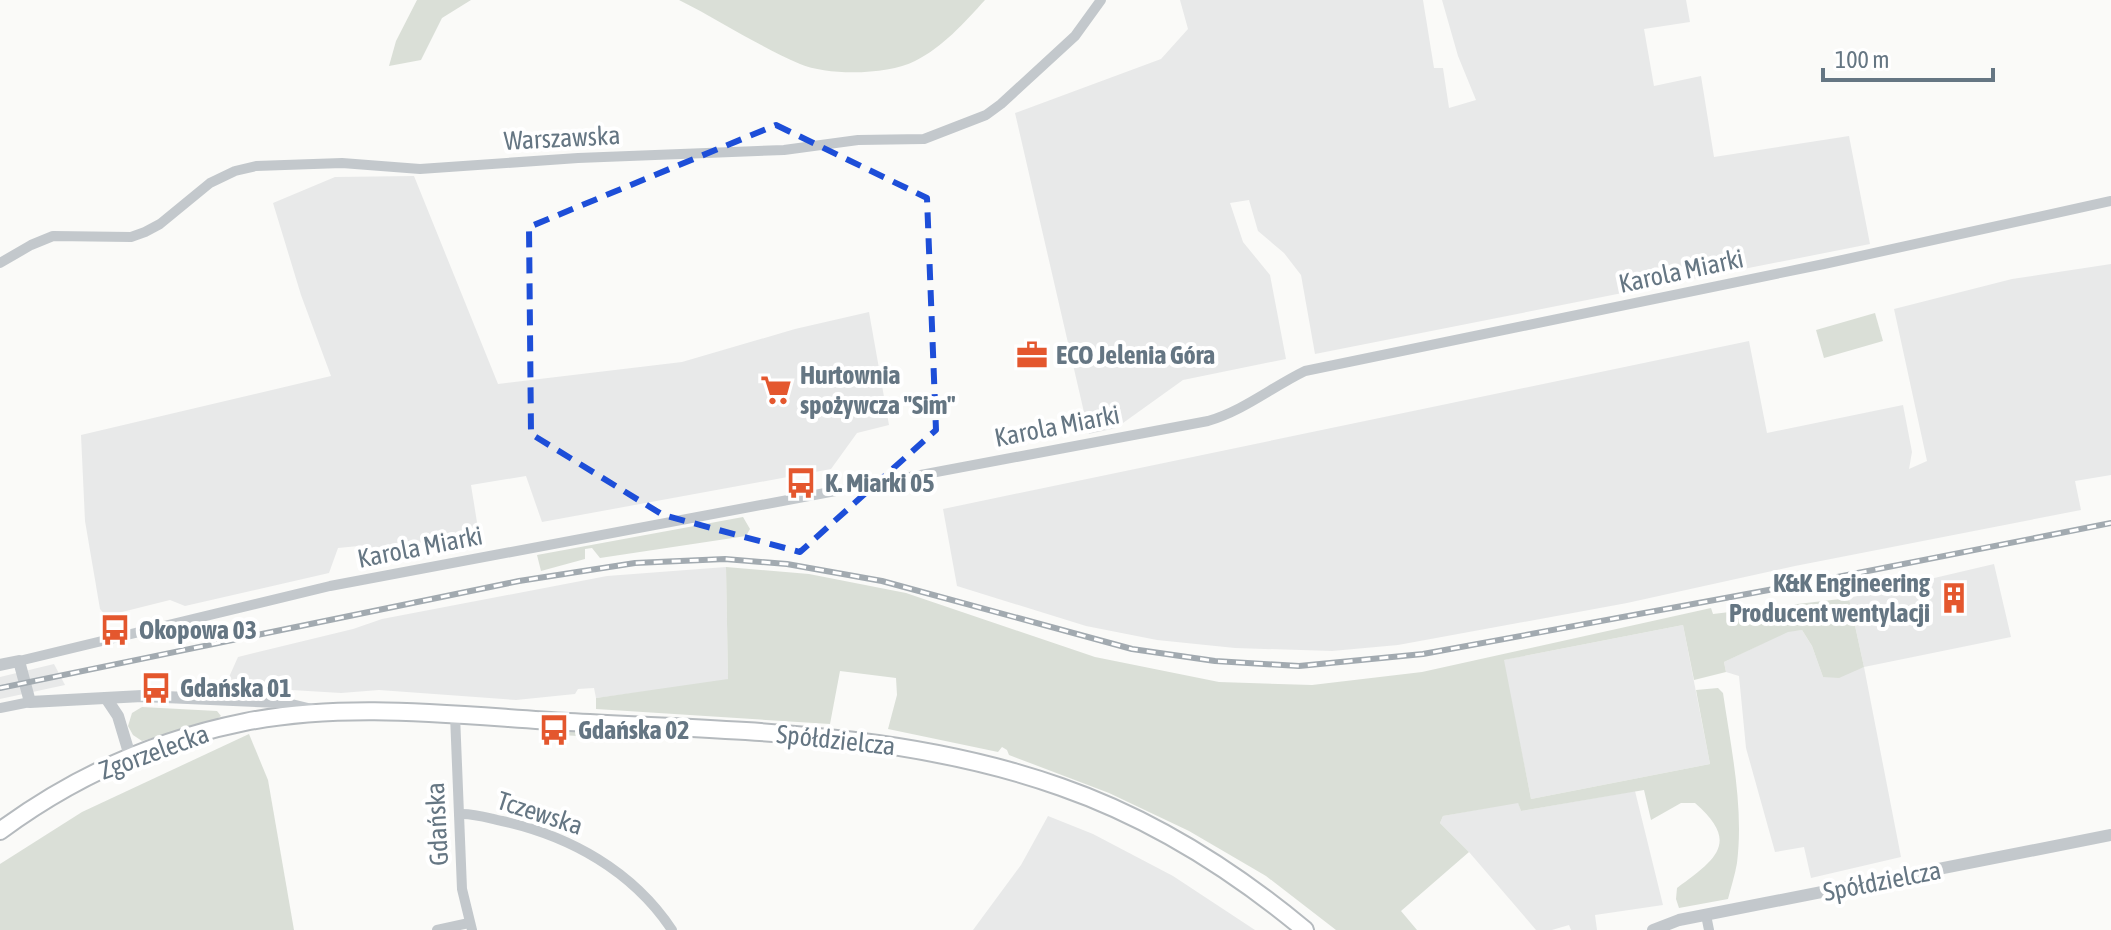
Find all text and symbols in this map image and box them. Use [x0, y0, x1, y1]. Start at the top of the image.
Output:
scale bar [1823, 32, 1993, 82]
text: 100 m [1835, 46, 1889, 73]
street label: Warszawska [503, 120, 621, 156]
street label: Karola Miarki [1616, 243, 1746, 299]
office icon: ECO Jelenia Góra [1015, 338, 1049, 372]
place label: ECO Jelenia Góra [1056, 340, 1215, 370]
place label: Hurtownia spożywcza "Sim" [800, 360, 956, 420]
supermarket icon: Hurtownia spożywcza "Sim" [759, 373, 793, 407]
street label: Karola Miarki [992, 399, 1122, 453]
bus stop icon: K. Miarki 05 [784, 466, 818, 500]
place label: K. Miarki 05 [825, 468, 934, 498]
street label: Karola Miarki [355, 520, 485, 574]
place label: K&K Engineering Producent wentylacji [1729, 568, 1931, 628]
building icon: K&K Engineering Producent wentylacji [1937, 581, 1971, 615]
bus stop icon: Okopowa 03 [98, 613, 132, 647]
place label: Okopowa 03 [139, 615, 257, 645]
bus stop icon: Gdańska 01 [139, 671, 173, 705]
place label: Gdańska 01 [180, 673, 292, 703]
bus stop icon: Gdańska 02 [537, 713, 571, 747]
place label: Gdańska 02 [578, 715, 690, 745]
street label: Zgorzelecka [95, 718, 213, 786]
street label: Spółdzielcza [775, 719, 897, 761]
street label: Gdańska [420, 782, 454, 866]
street label: Tczewska [493, 785, 587, 841]
street label: Spółdzielcza [1821, 855, 1943, 907]

